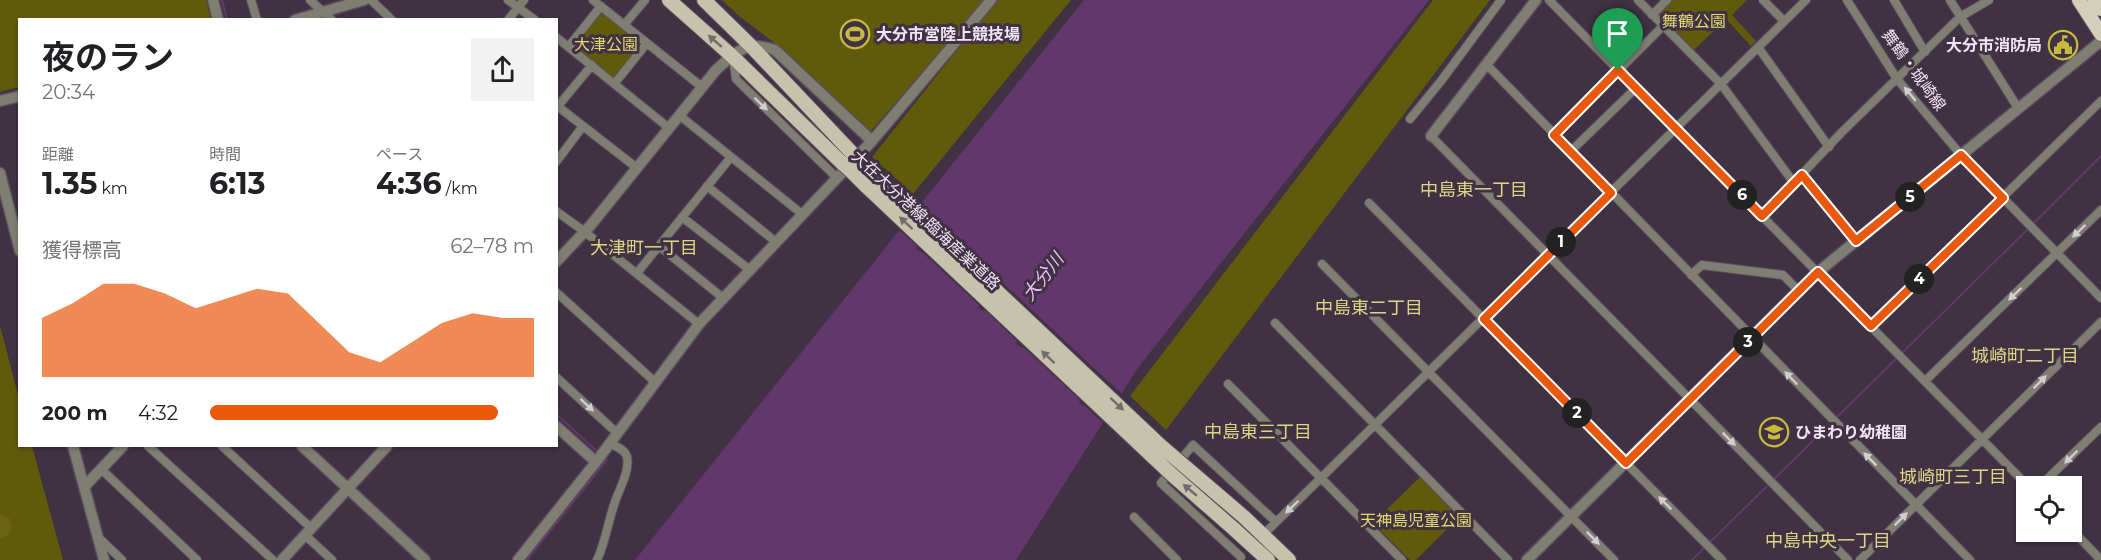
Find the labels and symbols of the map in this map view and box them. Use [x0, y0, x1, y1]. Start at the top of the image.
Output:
pin [1592, 8, 1643, 70]
park label: 舞鶴公園 [1662, 12, 1726, 31]
sports icon: 大分市営陸上競技場 [839, 18, 871, 50]
place label: 大分市営陸上競技場 [876, 25, 1020, 44]
street label: 舞鶴・城崎線 [1878, 26, 1950, 114]
public building icon: 大分市消防局 [2047, 29, 2079, 61]
park label: 大津公園 [574, 35, 638, 54]
one-way arrow [708, 35, 723, 48]
place label: 大分市消防局 [1946, 36, 2042, 55]
one-way arrow [1904, 87, 1917, 102]
one-way arrow [753, 96, 767, 110]
street label: 大在大分港線;臨海産業道路 [848, 146, 1004, 294]
district label: 中島東一丁目 [1420, 179, 1528, 201]
pin: 6 [1727, 180, 1757, 210]
pin: 5 [1895, 182, 1925, 212]
one-way arrow [898, 216, 913, 230]
one-way arrow [2072, 224, 2086, 238]
pin: 1 [1546, 227, 1576, 257]
district label: 大津町一丁目 [590, 237, 698, 259]
water label: 大分川 [1018, 247, 1070, 305]
pin: 4 [1904, 264, 1934, 294]
one-way arrow [2009, 286, 2023, 300]
district label: 中島東二丁目 [1315, 297, 1423, 319]
pin: 3 [1733, 327, 1763, 357]
district label: 城崎町二丁目 [1971, 345, 2079, 367]
one-way arrow [1040, 350, 1055, 364]
one-way arrow [1784, 372, 1798, 386]
one-way arrow [2033, 375, 2048, 389]
one-way arrow [1110, 397, 1124, 411]
one-way arrow [579, 398, 594, 411]
pin: 2 [1562, 398, 1592, 428]
school or university icon: ひまわり幼稚園 [1758, 416, 1790, 448]
district label: 中島東三丁目 [1204, 421, 1312, 443]
place label: ひまわり幼稚園 [1795, 423, 1907, 442]
one-way arrow [1722, 432, 1736, 446]
one-way arrow [2064, 449, 2078, 463]
one-way arrow [1863, 452, 1877, 466]
district label: 城崎町三丁目 [1899, 466, 2007, 488]
one-way arrow [1183, 484, 1198, 497]
one-way arrow [1658, 495, 1672, 510]
one-way arrow [1285, 500, 1300, 514]
park label: 天神島児童公園 [1360, 511, 1472, 530]
one-way arrow [1894, 512, 1909, 526]
district label: 中島中央一丁目 [1765, 530, 1891, 552]
one-way arrow [1585, 531, 1599, 545]

